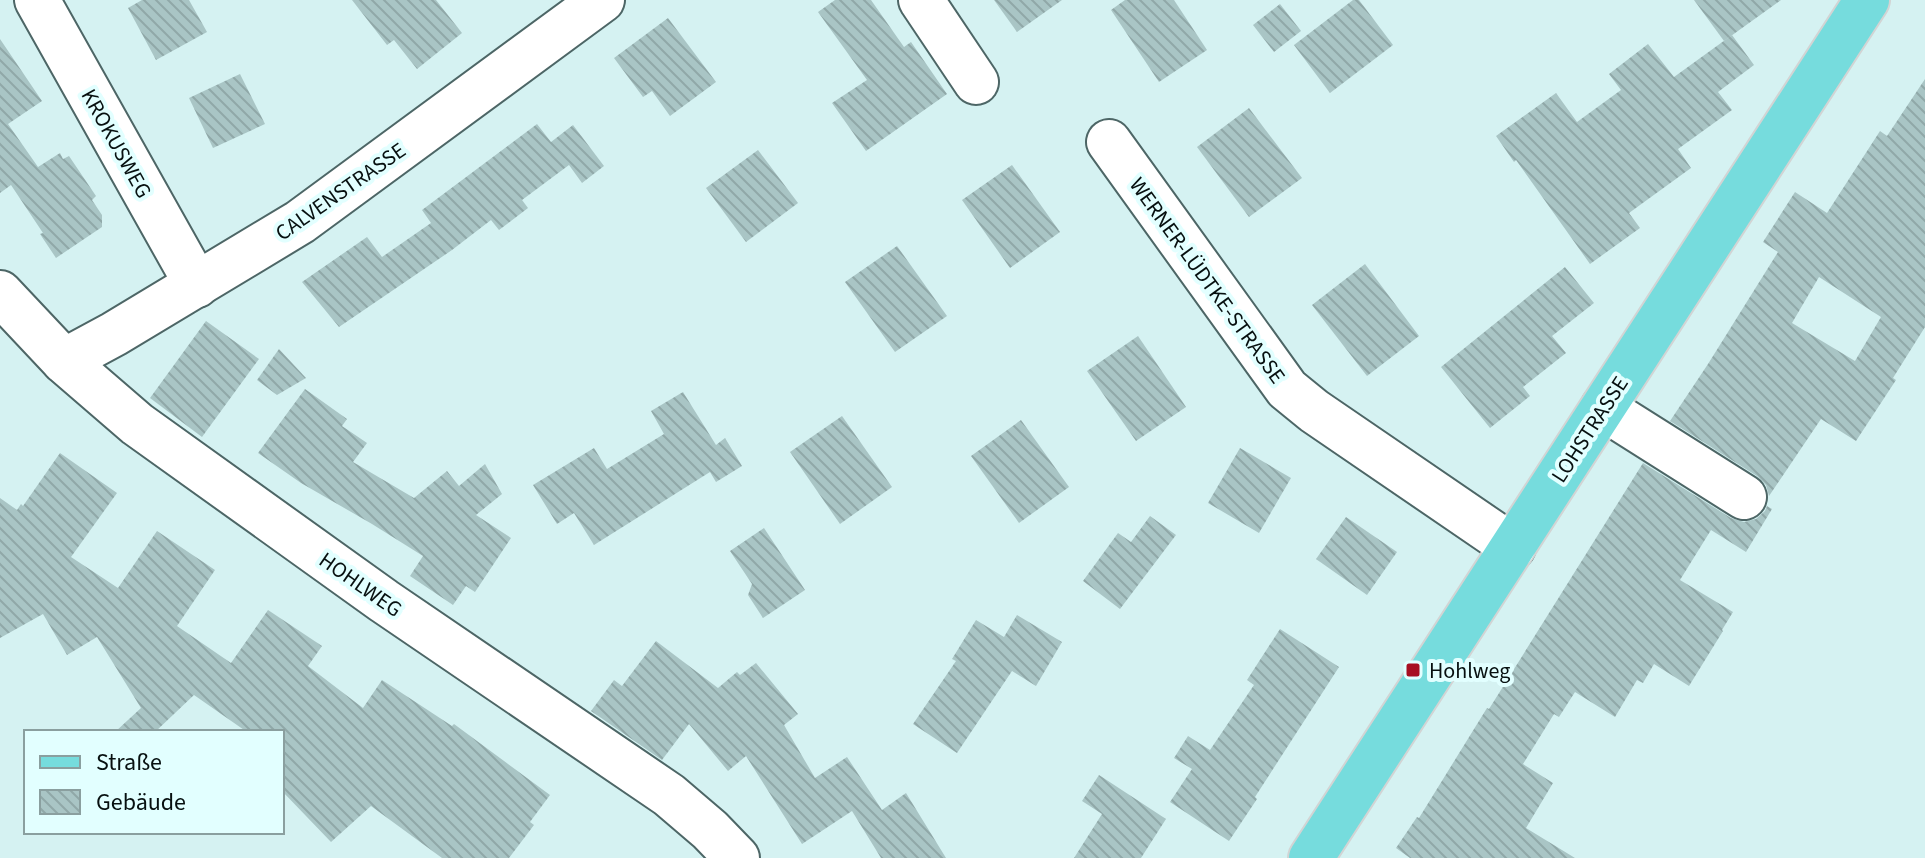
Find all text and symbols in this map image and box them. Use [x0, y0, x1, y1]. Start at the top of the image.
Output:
street label: KROKUSWEG [73, 83, 159, 204]
street label: CALVENSTRASSE [269, 135, 412, 249]
street label: WERNER-LÜDTKE-STRASSE [1121, 171, 1293, 390]
street label: LOHSTRASSE [1543, 370, 1636, 489]
street label: HOHLWEG [312, 544, 409, 625]
place label: Hohlweg [1429, 655, 1510, 687]
marker: Hohlweg [1404, 661, 1422, 679]
legend [24, 730, 284, 834]
text: Straße [96, 745, 162, 780]
text: Gebäude [96, 785, 186, 820]

